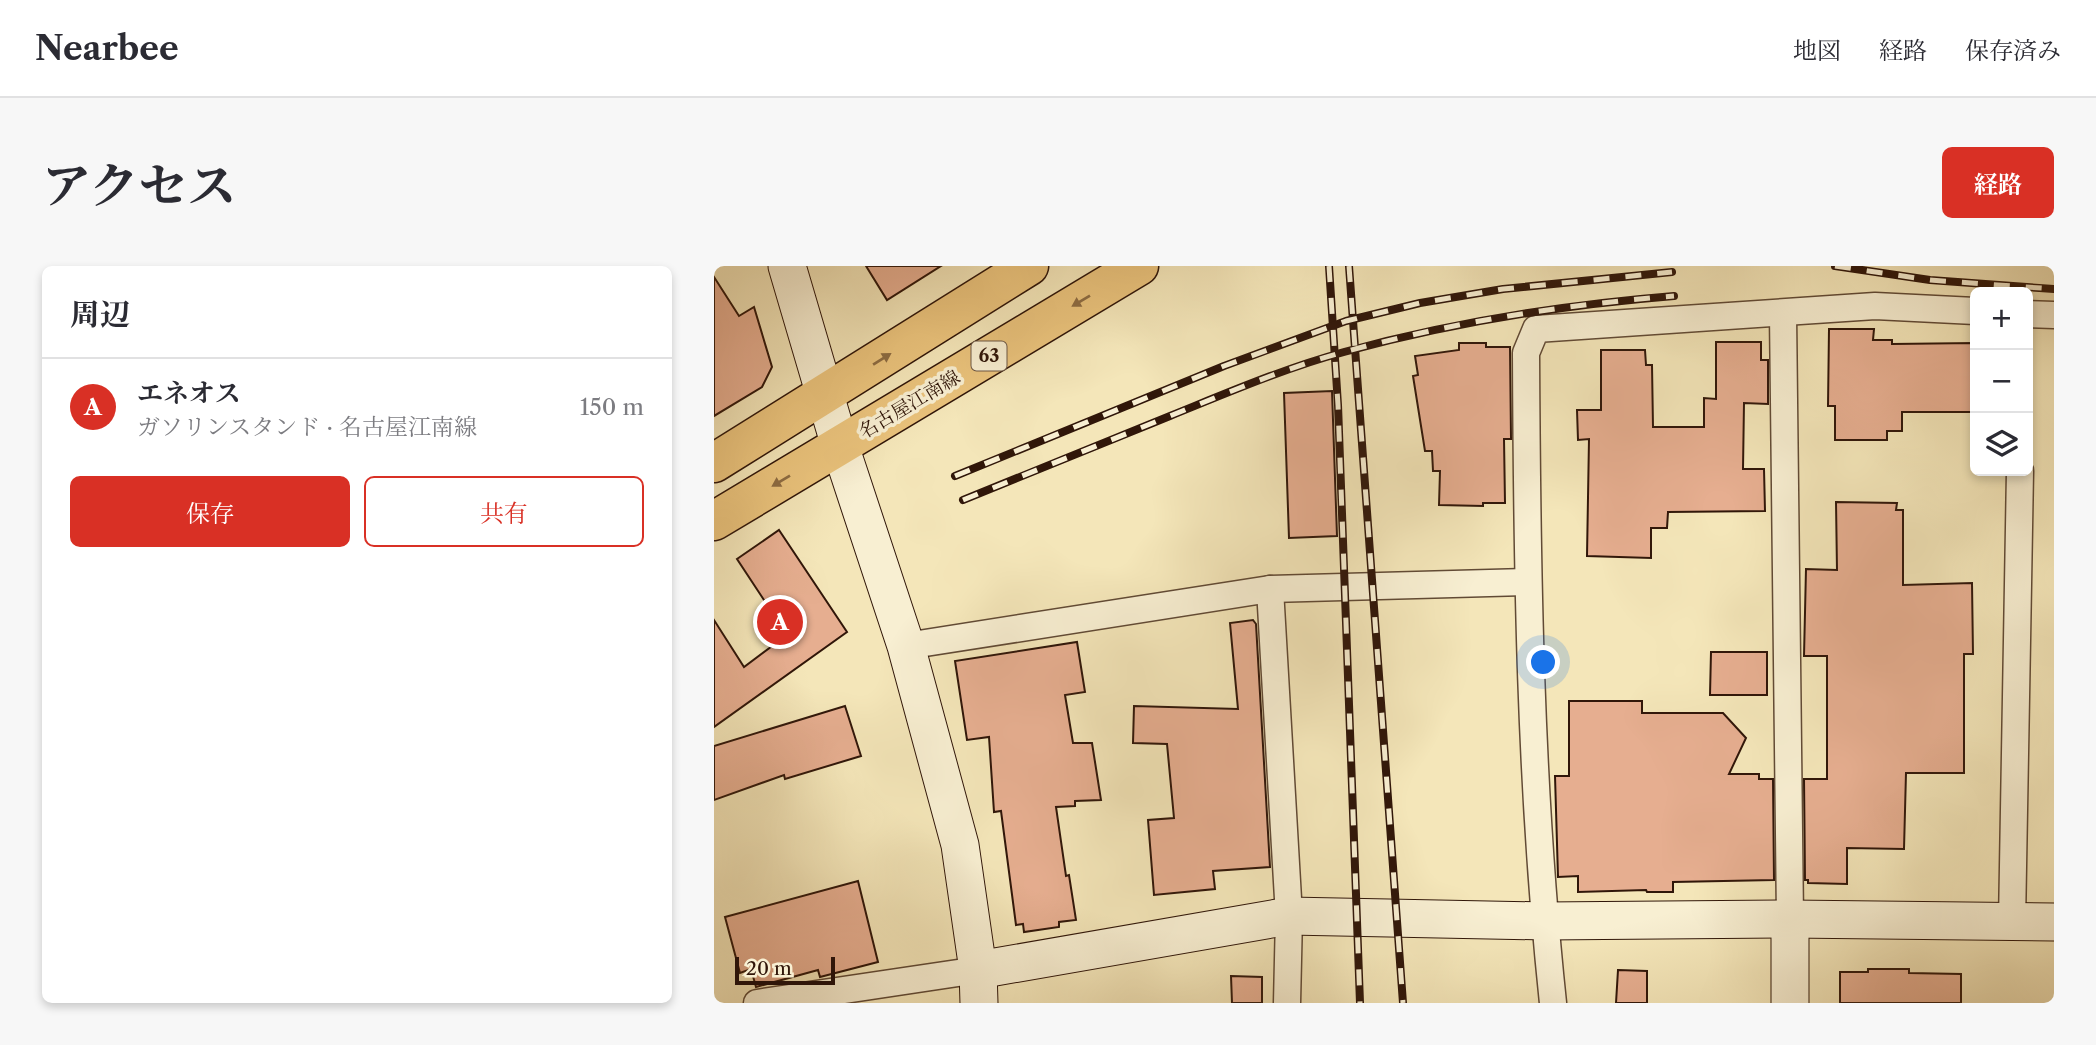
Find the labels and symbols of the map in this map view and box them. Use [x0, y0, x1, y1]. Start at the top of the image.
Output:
one-way arrow [1071, 295, 1090, 307]
road number: 63 [972, 342, 1006, 370]
one-way arrow [872, 352, 891, 365]
street label: 名古屋江南線 [854, 365, 964, 444]
one-way arrow [772, 475, 791, 487]
pin: A [757, 596, 803, 648]
your location [1526, 645, 1560, 679]
scale bar [735, 954, 835, 986]

